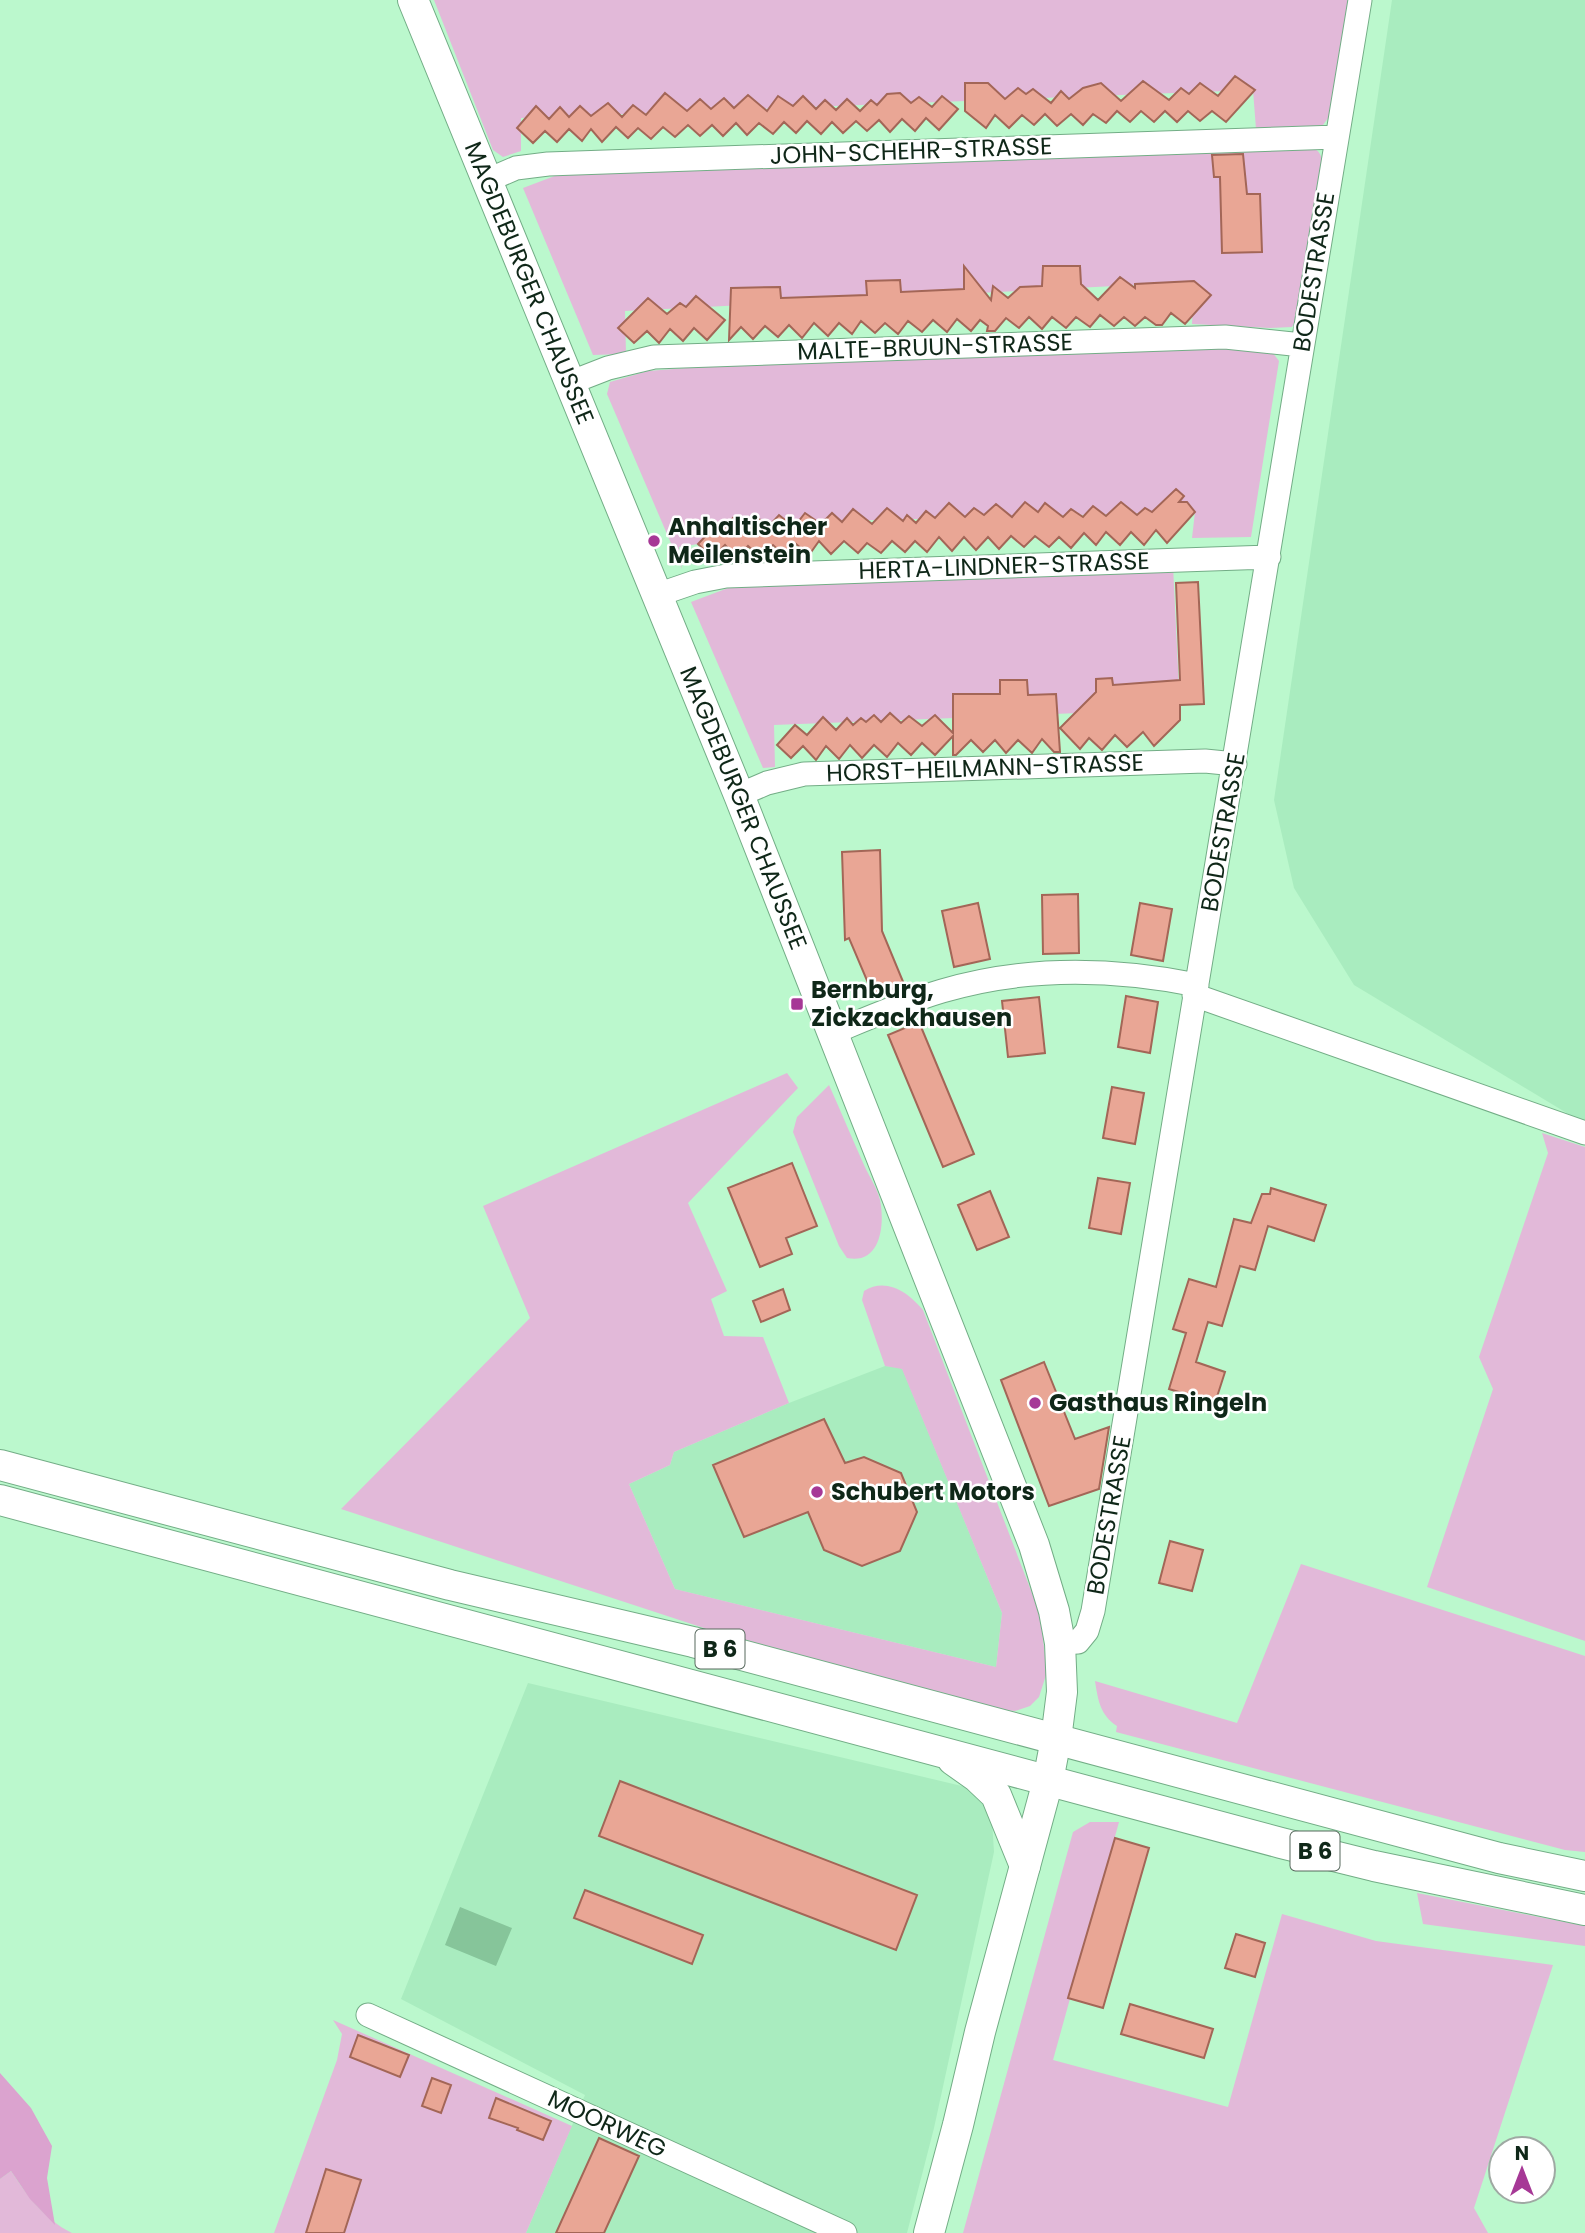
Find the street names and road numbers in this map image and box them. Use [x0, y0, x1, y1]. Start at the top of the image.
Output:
street label: JOHN-SCHEHR-STRASSE [769, 129, 1053, 172]
street label: MAGDEBURGER CHAUSSEE [457, 137, 602, 429]
street label: BODESTRASSE [1285, 190, 1342, 354]
street label: MALTE-BRUUN-STRASSE [797, 325, 1073, 368]
street label: HERTA-LINDNER-STRASSE [858, 544, 1150, 587]
street label: MAGDEBURGER CHAUSSEE [672, 661, 815, 955]
street label: HORST-HEILMANN-STRASSE [826, 745, 1144, 790]
street label: BODESTRASSE [1192, 750, 1253, 914]
street label: BODESTRASSE [1078, 1433, 1139, 1597]
road number: B 6 [696, 1630, 744, 1668]
road number: B 6 [1290, 1832, 1340, 1870]
street label: MOORWEG [543, 2082, 672, 2165]

